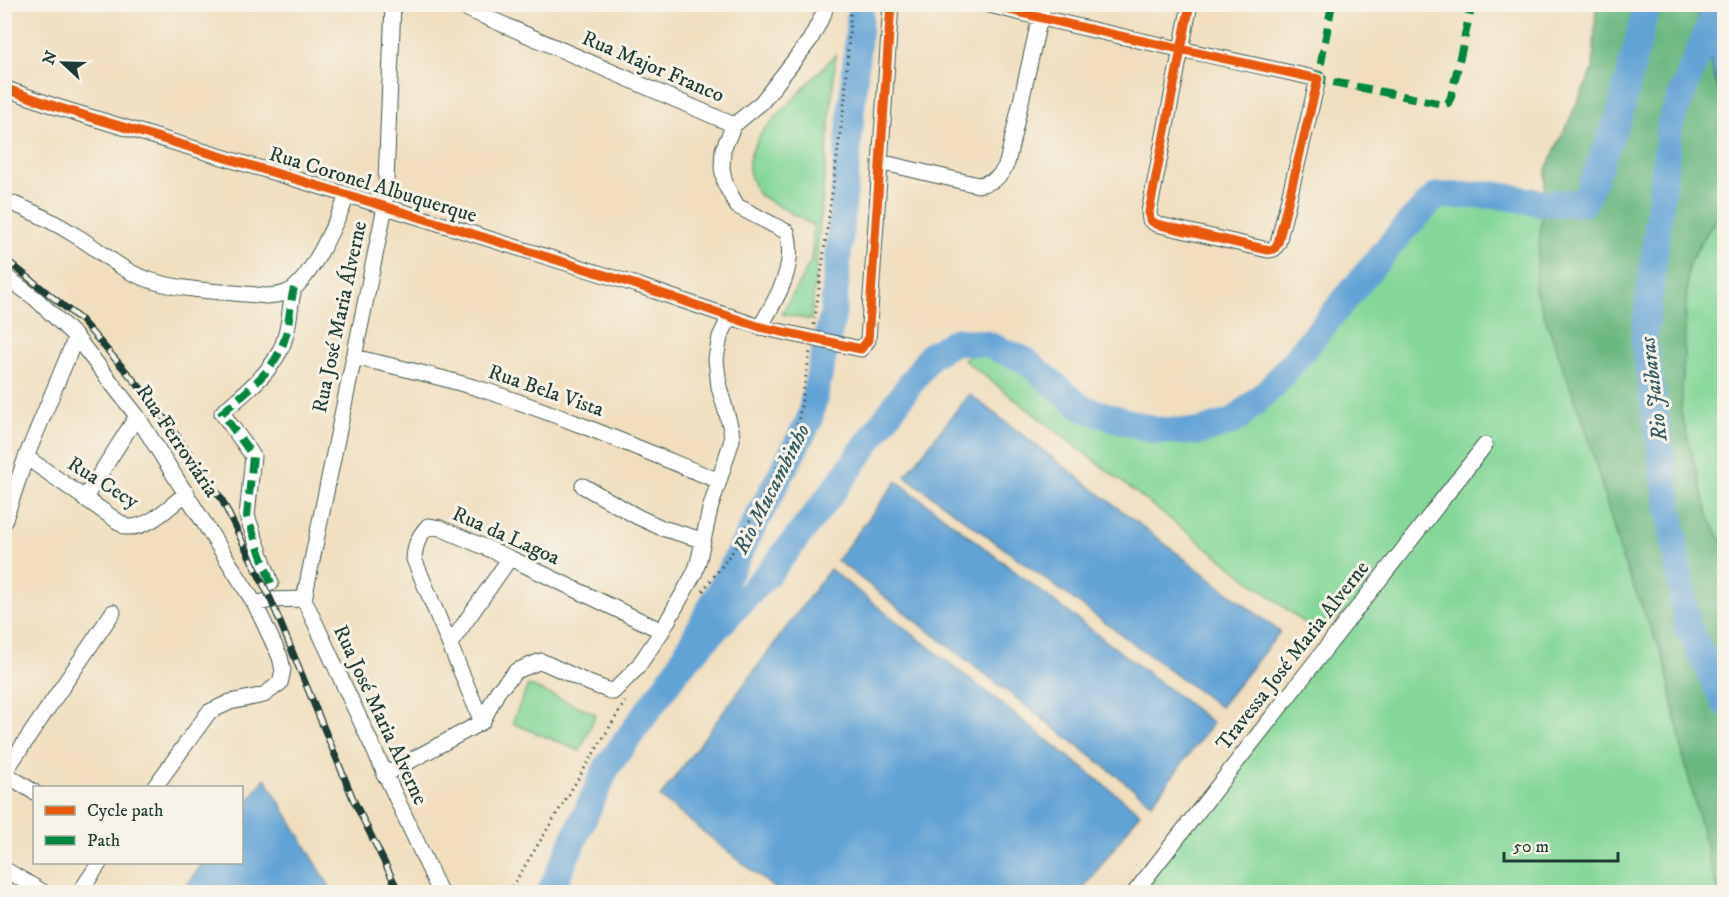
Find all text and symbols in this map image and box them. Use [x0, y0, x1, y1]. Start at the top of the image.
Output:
street label: Rua Major Franco [578, 25, 728, 109]
north arrow [33, 33, 93, 93]
text: N [38, 48, 62, 68]
street label: Rua Coronel Albuquerque [266, 141, 480, 229]
street label: Rua José Maria Álverne [305, 218, 373, 415]
water label: Rio Jaibaras [1634, 334, 1674, 444]
street label: Rua Bela Vista [485, 359, 607, 423]
street label: Rua Ferroviária [130, 380, 224, 502]
water label: Rio Mucambinho [727, 419, 816, 559]
street label: Rua Cecy [63, 451, 144, 516]
street label: Rua da Lagoa [448, 501, 564, 571]
street label: Travessa José Maria Alverne [1211, 556, 1375, 756]
street label: Rua José Maria Alverne [327, 621, 433, 809]
legend [33, 786, 243, 864]
text: Cycle path [87, 800, 164, 822]
scale bar [1504, 825, 1618, 863]
text: Path [87, 830, 121, 852]
text: 50 m [1513, 836, 1549, 858]

